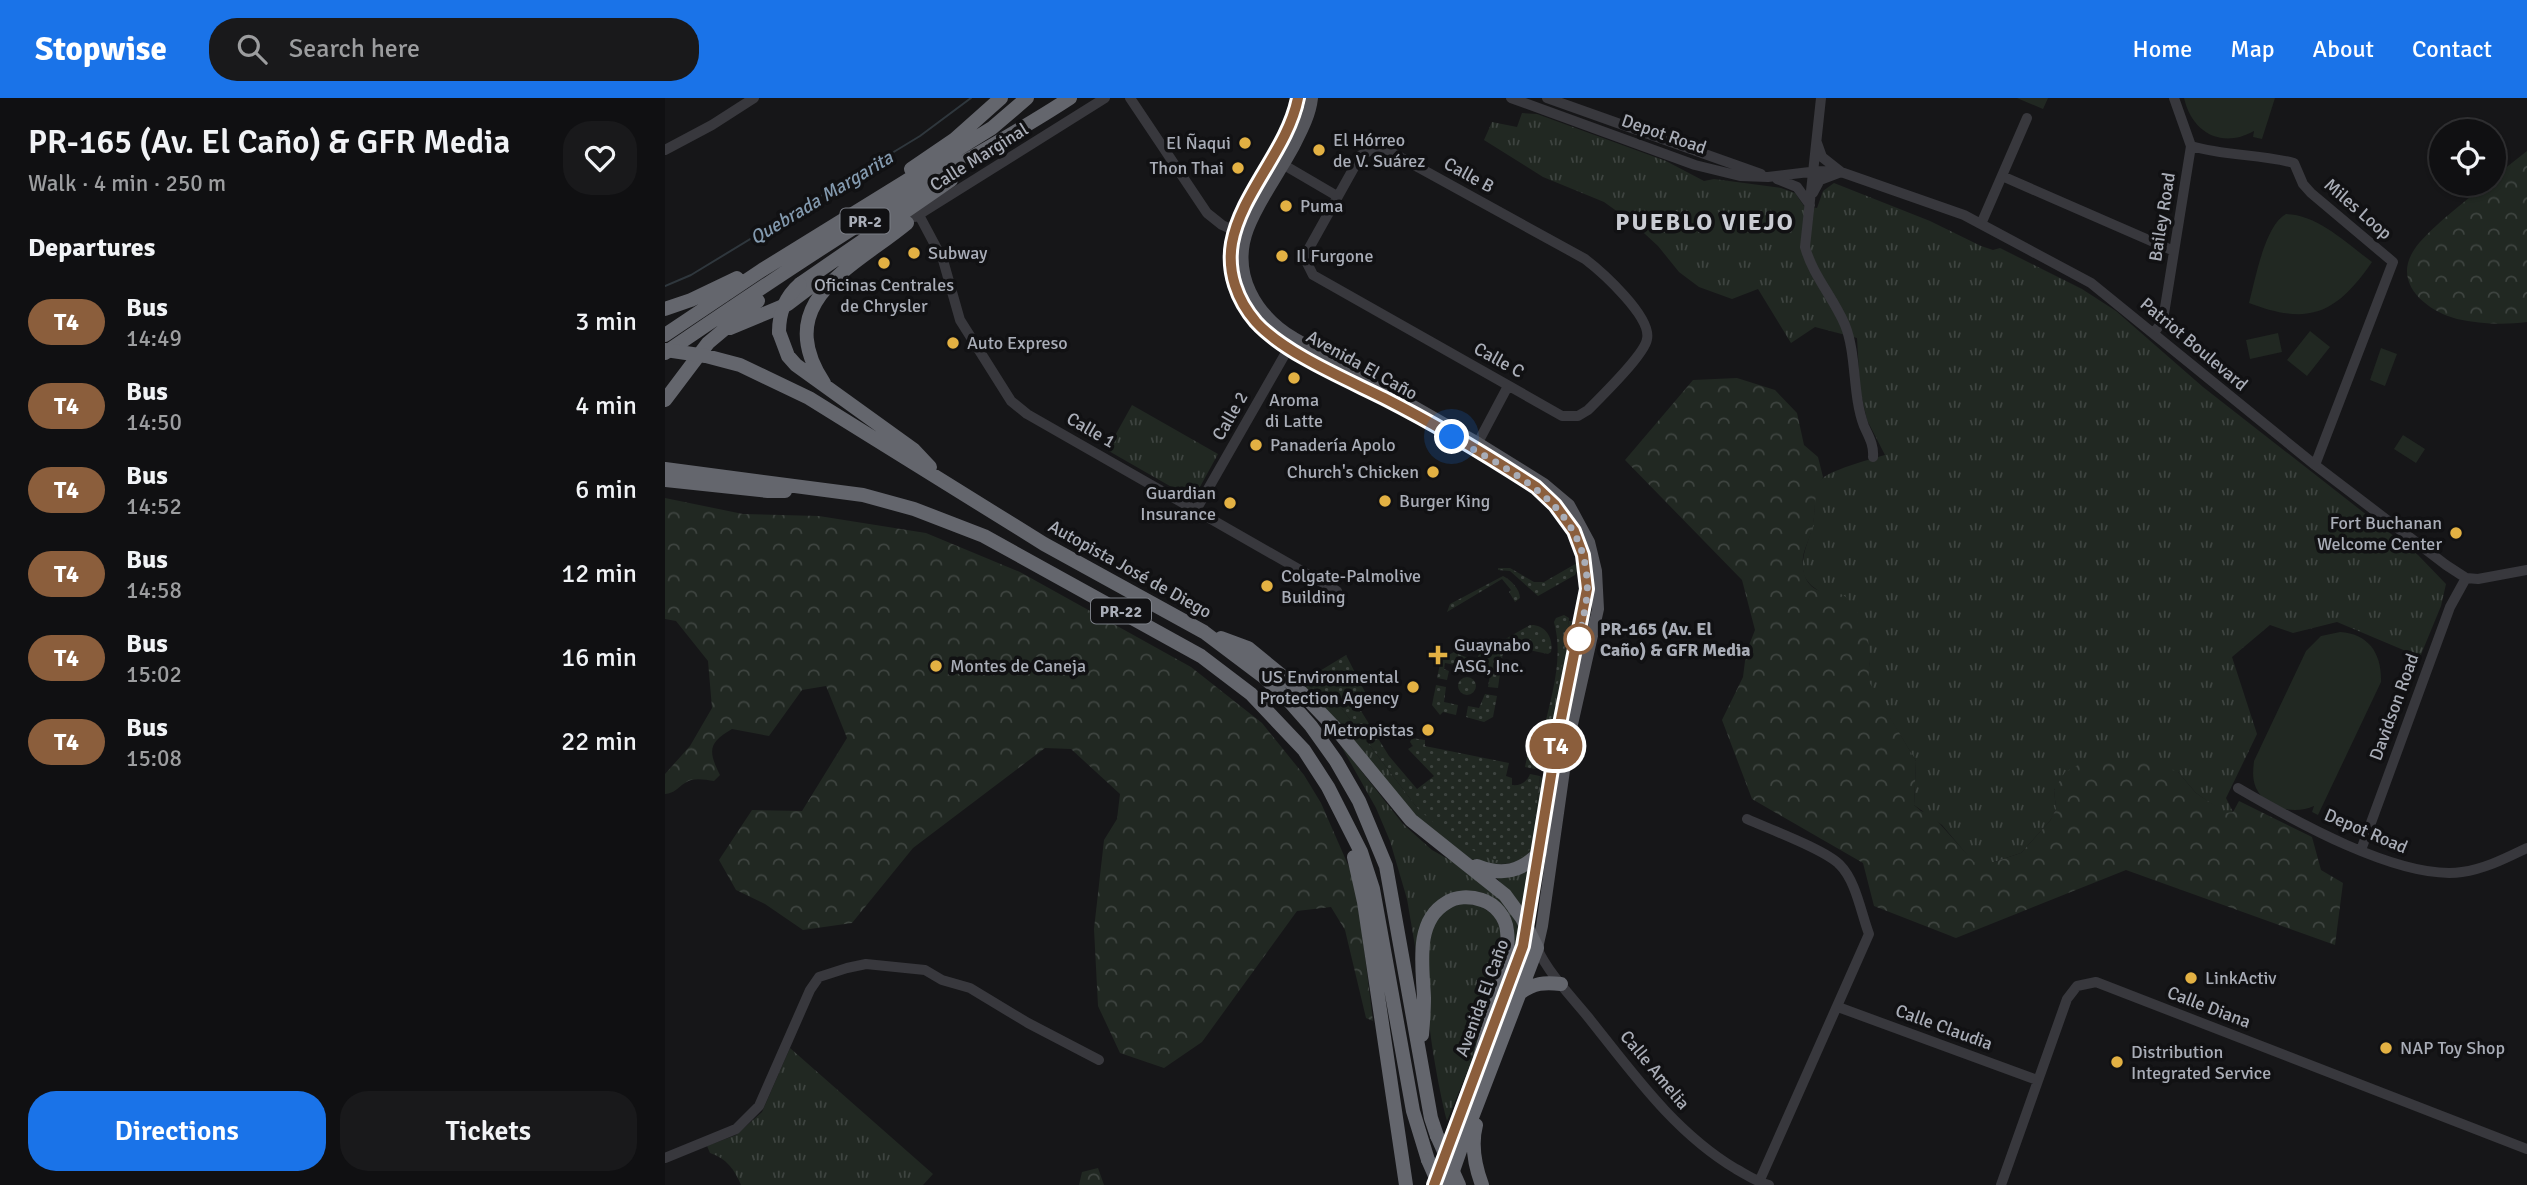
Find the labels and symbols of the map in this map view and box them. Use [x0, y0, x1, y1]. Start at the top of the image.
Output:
street label: Depot Road [1619, 109, 1709, 159]
street label: Calle Marginal [926, 118, 1032, 196]
place label: El Hórreo de V. Suárez [1333, 129, 1425, 172]
place label: El Ñaqui [1166, 132, 1231, 154]
marker: El Ñaqui [1237, 135, 1253, 151]
marker: El Hórreo de V. Suárez [1311, 142, 1327, 158]
water label: Quebrada Margarita [746, 145, 899, 250]
street label: Calle B [1440, 152, 1498, 198]
place label: Thon Thai [1150, 157, 1224, 179]
marker: Thon Thai [1230, 160, 1246, 176]
street label: Bailey Road [2144, 171, 2180, 263]
street label: Miles Loop [2320, 174, 2396, 244]
place label: Puma [1300, 195, 1343, 217]
marker: Puma [1278, 198, 1294, 214]
district label: PUEBLO VIEJO [1615, 207, 1795, 237]
road number: PR-2 [841, 209, 889, 234]
place label: Subway [928, 242, 988, 264]
marker: Subway [906, 245, 922, 261]
place label: Il Furgone [1296, 245, 1373, 267]
marker: Il Furgone [1274, 248, 1290, 264]
marker: Oficinas Centrales de Chrysler [876, 255, 892, 271]
place label: Oficinas Centrales de Chrysler [814, 274, 954, 317]
street label: Patriot Boulevard [2136, 293, 2252, 395]
street label: Avenida El Caño [1303, 325, 1421, 405]
place label: Auto Expreso [967, 332, 1068, 354]
marker: Auto Expreso [945, 335, 961, 351]
street label: Calle C [1470, 337, 1528, 383]
marker: Aroma di Latte [1286, 370, 1302, 386]
street label: Calle 2 [1207, 388, 1253, 444]
place label: Aroma di Latte [1265, 389, 1323, 432]
street label: Calle 1 [1063, 407, 1119, 453]
your location [1434, 419, 1469, 454]
place label: Panadería Apolo [1270, 434, 1396, 456]
marker: Panadería Apolo [1248, 437, 1264, 453]
place label: Church's Chicken [1287, 461, 1419, 483]
marker: Church's Chicken [1425, 464, 1441, 480]
place label: Guardian Insurance [1140, 482, 1216, 525]
place label: Burger King [1399, 490, 1490, 512]
marker: Burger King [1377, 493, 1393, 509]
marker: Guardian Insurance [1222, 495, 1238, 511]
place label: Fort Buchanan Welcome Center [2317, 512, 2442, 555]
street label: Autopista José de Diego [1045, 515, 1215, 623]
marker: Fort Buchanan Welcome Center [2448, 525, 2464, 541]
place label: Colgate-Palmolive Building [1281, 565, 1421, 608]
marker: Colgate-Palmolive Building [1259, 578, 1275, 594]
road number: PR-22 [1091, 598, 1151, 624]
place label: PR-165 (Av. El Caño) & GFR Media [1600, 618, 1751, 661]
marker: PR-165 (Av. El Caño) & GFR Media [1564, 624, 1594, 654]
place label: Guaynabo ASG, Inc. [1454, 634, 1531, 677]
marker: Guaynabo ASG, Inc. [1428, 645, 1448, 665]
street label: Davidson Road [2364, 650, 2424, 764]
place label: Montes de Caneja [950, 655, 1086, 677]
marker: Montes de Caneja [928, 658, 944, 674]
place label: US Environmental Protection Agency [1259, 666, 1400, 709]
marker: US Environmental Protection Agency [1405, 679, 1421, 695]
place label: Metropistas [1323, 719, 1414, 741]
marker: Metropistas [1420, 722, 1436, 738]
line badge: T4 [1525, 723, 1587, 769]
street label: Depot Road [2321, 804, 2411, 858]
street label: Avenida El Caño [1451, 936, 1513, 1060]
place label: LinkActiv [2205, 967, 2277, 989]
marker: LinkActiv [2183, 970, 2199, 986]
street label: Calle Diana [2164, 981, 2254, 1033]
street label: Calle Claudia [1892, 999, 1996, 1055]
street label: Calle Amelia [1616, 1026, 1694, 1114]
place label: NAP Toy Shop [2400, 1037, 2505, 1059]
marker: NAP Toy Shop [2378, 1040, 2394, 1056]
place label: Distribution Integrated Service [2131, 1041, 2271, 1084]
marker: Distribution Integrated Service [2109, 1054, 2125, 1070]

